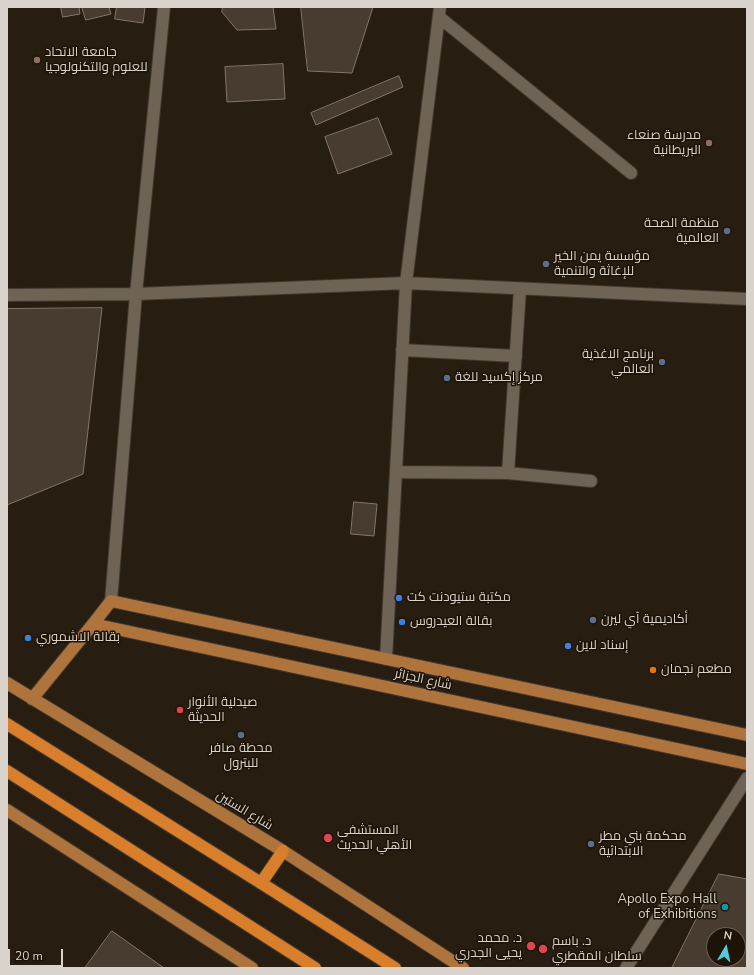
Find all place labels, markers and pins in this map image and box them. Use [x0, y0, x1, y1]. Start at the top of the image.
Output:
place label: جامعة الاتحاد للعلوم والتكنولوجيا [45, 45, 148, 76]
marker: جامعة الاتحاد للعلوم والتكنولوجيا [32, 55, 42, 65]
place label: مدرسة صنعاء البريطانية [627, 128, 701, 159]
marker: مدرسة صنعاء البريطانية [704, 138, 714, 148]
place label: منظمة الصحة العالمية [644, 216, 719, 247]
marker: منظمة الصحة العالمية [722, 226, 732, 236]
place label: مؤسسة يمن الخير للإغاثة والتنمية [554, 249, 650, 280]
marker: مؤسسة يمن الخير للإغاثة والتنمية [541, 259, 551, 269]
place label: برنامج الاغذية العالمي [582, 347, 654, 378]
marker: برنامج الاغذية العالمي [657, 357, 667, 367]
place label: مركز إكسيد للغة [455, 370, 543, 386]
marker: مركز إكسيد للغة [442, 373, 452, 383]
place label: مكتبة ستيودنت كت [407, 590, 511, 606]
marker: مكتبة ستيودنت كت [394, 593, 404, 603]
place label: أكاديمية آي ليرن [601, 612, 688, 628]
place label: بقالة العيدروس [410, 614, 492, 630]
marker: أكاديمية آي ليرن [588, 615, 598, 625]
marker: بقالة العيدروس [397, 617, 407, 627]
place label: بقالة الاشموري [36, 630, 120, 646]
marker: بقالة الاشموري [23, 633, 33, 643]
place label: إسناد لاين [576, 638, 628, 654]
marker: إسناد لاين [563, 641, 573, 651]
place label: مطعم نجمان [661, 662, 732, 678]
marker: مطعم نجمان [648, 665, 658, 675]
place label: صيدلية الأنوار الحديثة [188, 695, 257, 726]
marker: صيدلية الأنوار الحديثة [175, 705, 185, 715]
marker: محطة صافر للبترول [236, 730, 246, 740]
place label: محطة صافر للبترول [209, 741, 273, 772]
place label: المستشفى الأهلي الحديث [337, 823, 412, 854]
place label: محكمة بني مطر الابتدائية [599, 829, 687, 860]
marker: المستشفى الأهلي الحديث [322, 832, 334, 844]
marker: محكمة بني مطر الابتدائية [586, 839, 596, 849]
place label: Apollo Expo Hall of Exhibitions [617, 892, 717, 923]
marker: Apollo Expo Hall of Exhibitions [720, 902, 730, 912]
place label: د. محمد يحيى الجدري [455, 931, 522, 962]
place label: د. باسم سلطان المقطري [552, 934, 642, 965]
marker: د. محمد يحيى الجدري [525, 940, 537, 952]
marker: د. باسم سلطان المقطري [537, 943, 549, 955]

